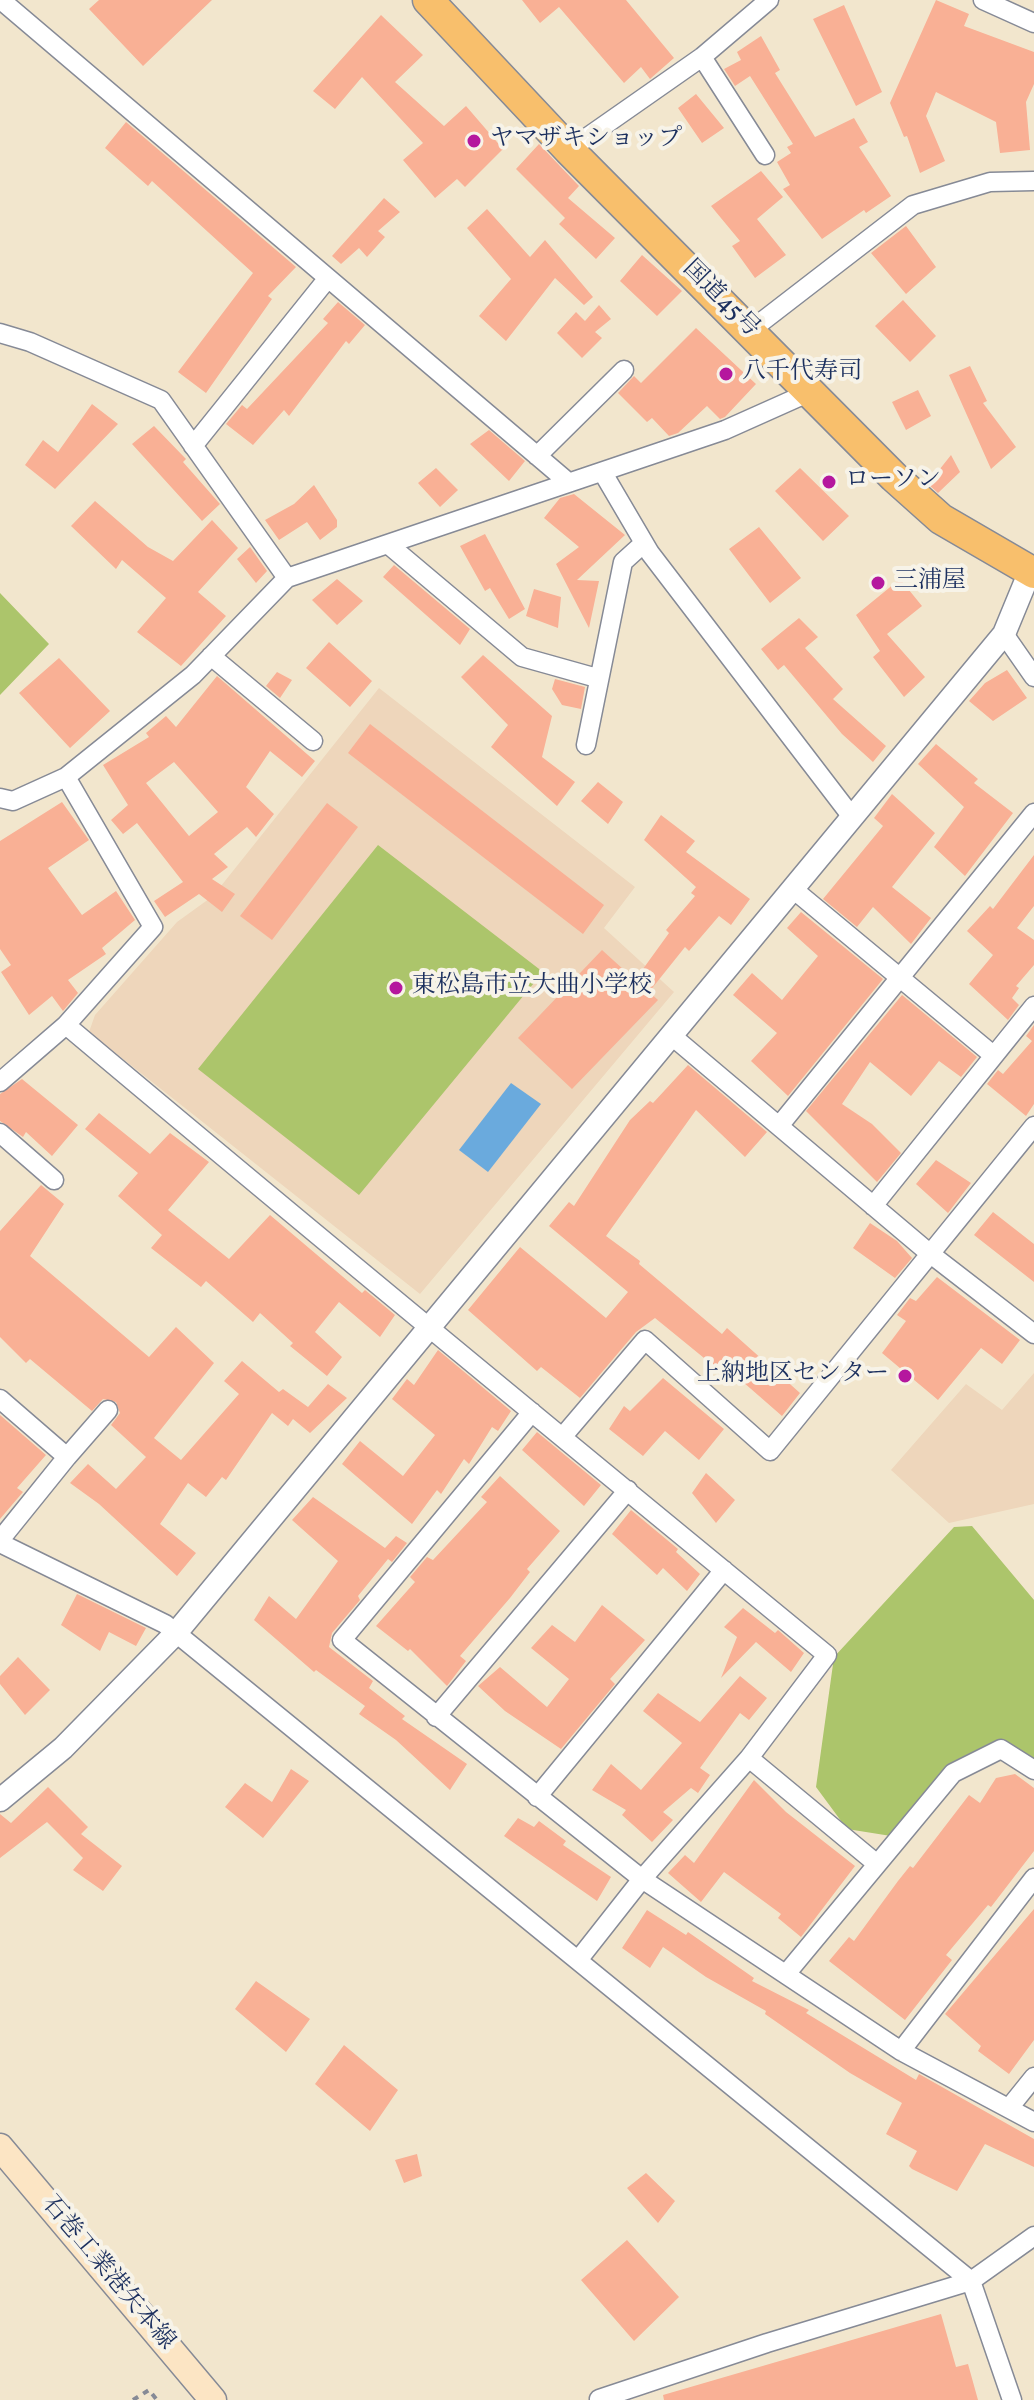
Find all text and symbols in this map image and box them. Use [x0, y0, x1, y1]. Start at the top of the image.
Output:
place label: ヤマザキショップ [490, 127, 682, 155]
marker: ヤマザキショップ [465, 132, 483, 150]
street label: 国道45号 [675, 255, 765, 345]
place label: 八千代寿司 [742, 360, 862, 388]
marker: 八千代寿司 [717, 365, 735, 383]
place label: ローソン [845, 468, 941, 496]
marker: ローソン [820, 473, 838, 491]
place label: 三浦屋 [894, 569, 966, 597]
marker: 三浦屋 [869, 574, 887, 592]
place label: 東松島市立大曲小学校 [412, 974, 652, 1002]
marker: 東松島市立大曲小学校 [387, 979, 405, 997]
place label: 上納地区センター [697, 1362, 889, 1390]
marker: 上納地区センター [896, 1367, 914, 1385]
street label: 石巻工業港矢本線 [34, 2191, 180, 2357]

